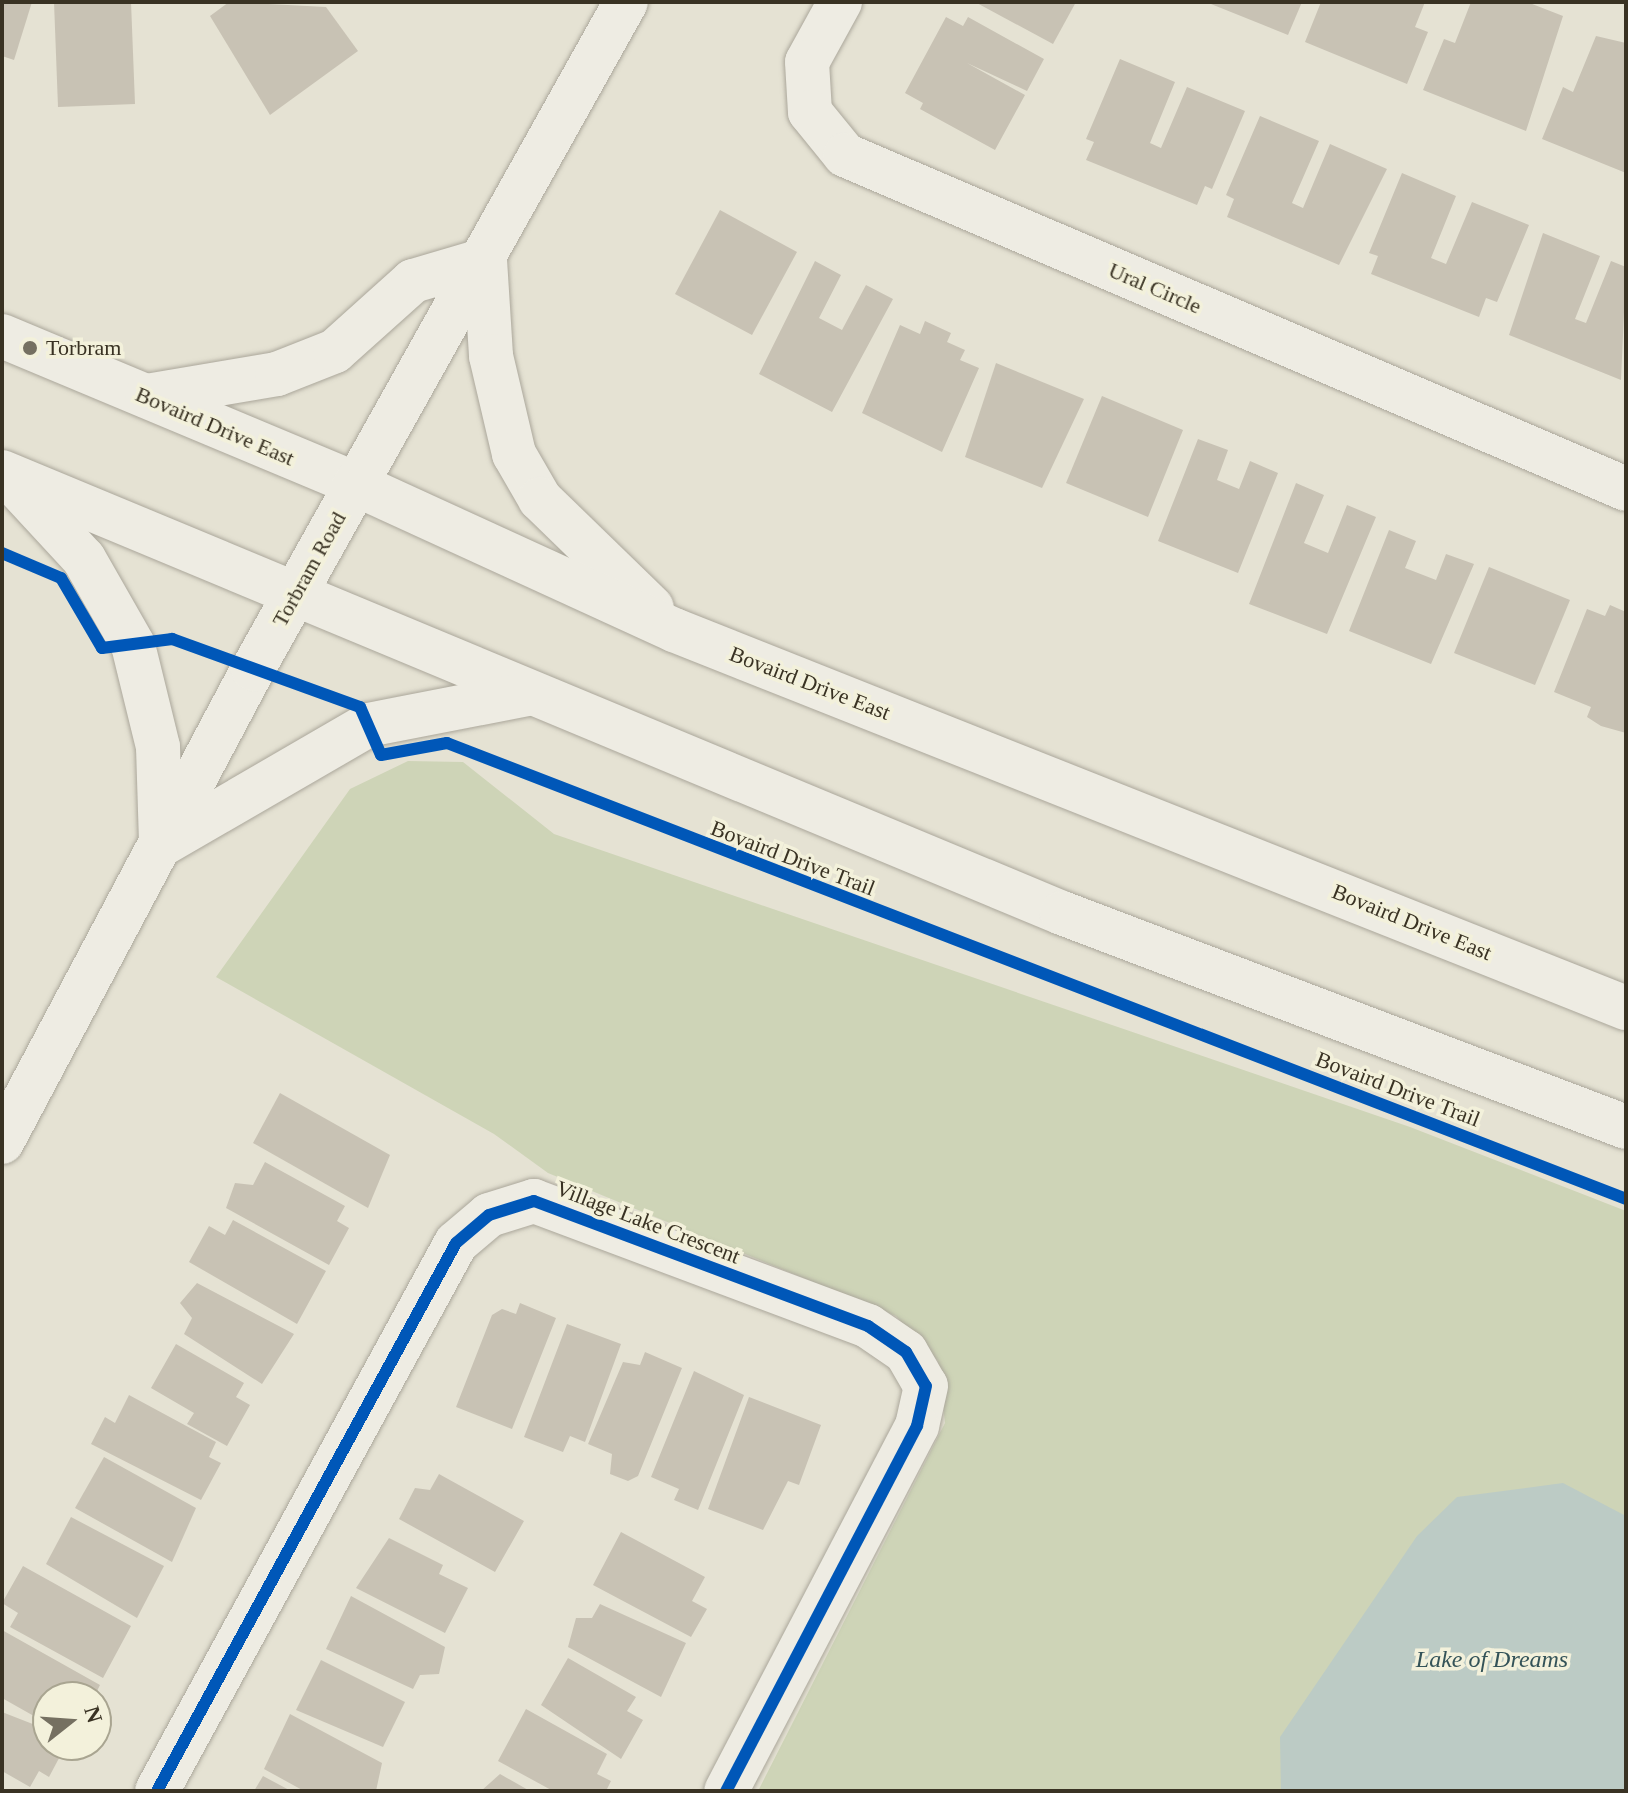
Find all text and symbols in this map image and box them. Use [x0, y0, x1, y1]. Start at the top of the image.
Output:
street label: Ural Circle [1105, 257, 1205, 319]
place label: Torbram [46, 335, 121, 361]
marker: Torbram [21, 339, 39, 357]
street label: Bovaird Drive East [132, 381, 298, 471]
street label: Torbram Road [267, 507, 351, 631]
street label: Bovaird Drive East [726, 640, 894, 726]
street label: Bovaird Drive Trail [707, 815, 879, 901]
street label: Bovaird Drive East [1328, 878, 1496, 966]
street label: Bovaird Drive Trail [1312, 1046, 1484, 1132]
street label: Village Lake Crescent [552, 1175, 744, 1269]
water label: Lake of Dreams [1416, 1646, 1568, 1674]
north arrow [32, 1681, 112, 1761]
text: N [79, 1703, 108, 1726]

